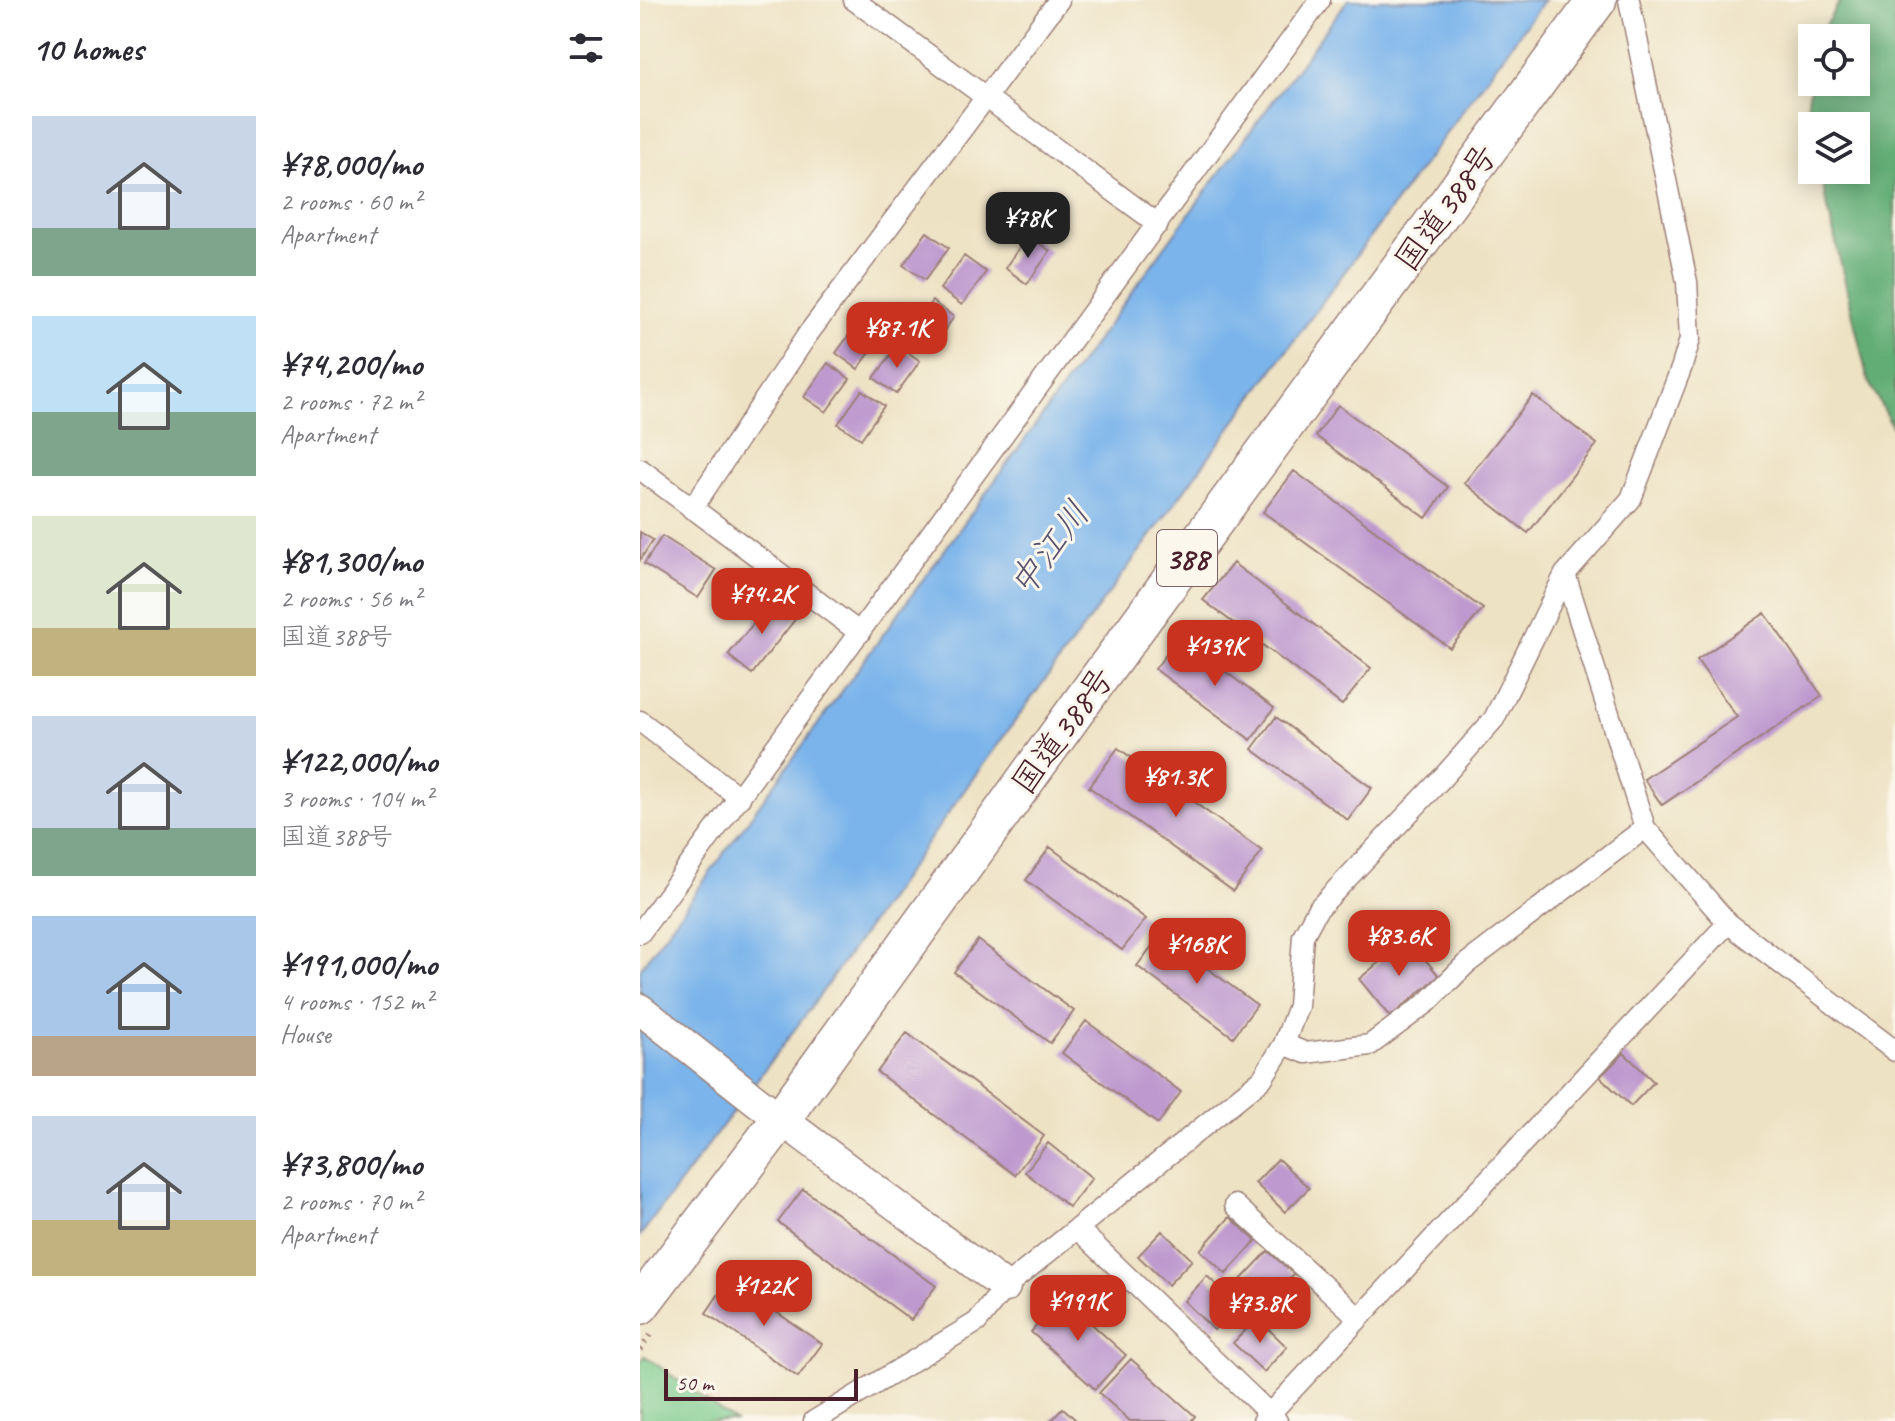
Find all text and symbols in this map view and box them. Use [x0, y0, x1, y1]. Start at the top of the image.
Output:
map controls [1798, 24, 1870, 184]
button: locate [1798, 24, 1870, 96]
icon: filters [564, 26, 608, 70]
text: 10 homes [32, 27, 143, 70]
button: layers [1798, 112, 1870, 184]
street label: 国道388号 [1385, 135, 1506, 280]
text: ¥78,000/mo [280, 142, 422, 185]
icon: home [96, 148, 192, 244]
text: 2 rooms · 60 m² [280, 185, 421, 218]
pin: ¥78K [981, 192, 1075, 260]
text: ¥78K [1004, 201, 1052, 234]
text: Apartment [280, 218, 376, 251]
pin: ¥87.1K [832, 302, 962, 370]
text: ¥87.1K [864, 311, 930, 344]
text: ¥74,200/mo [280, 342, 422, 385]
icon: home [96, 348, 192, 444]
text: 2 rooms · 72 m² [280, 385, 421, 418]
text: Apartment [280, 418, 376, 451]
water label: 中江川 [998, 492, 1100, 606]
road number: 388 [1157, 530, 1217, 586]
text: ¥81,300/mo [280, 539, 422, 582]
icon: home [96, 548, 192, 644]
pin: ¥74.2K [697, 568, 827, 636]
text: ¥74.2K [729, 577, 795, 610]
text: 2 rooms · 56 m² [280, 582, 421, 615]
text: 国道388号 [280, 620, 393, 653]
pin: ¥139K [1159, 620, 1271, 688]
text: ¥139K [1185, 629, 1245, 662]
street label: 国道388号 [1002, 658, 1123, 803]
text: ¥122,000/mo [280, 739, 437, 782]
icon: home [96, 748, 192, 844]
pin: ¥81.3K [1111, 751, 1241, 819]
text: ¥81.3K [1143, 760, 1209, 793]
text: 3 rooms · 104 m² [280, 782, 432, 815]
text: 国道388号 [280, 820, 393, 853]
pin: ¥83.6K [1334, 910, 1464, 978]
pin: ¥168K [1141, 918, 1253, 986]
text: ¥83.6K [1366, 919, 1432, 952]
text: ¥168K [1167, 927, 1227, 960]
text: ¥191,000/mo [280, 942, 437, 985]
icon: home [96, 948, 192, 1044]
text: 4 rooms · 152 m² [280, 985, 432, 1018]
text: House [280, 1018, 331, 1051]
text: ¥73,800/mo [280, 1142, 422, 1185]
icon: home [96, 1148, 192, 1244]
text: 2 rooms · 70 m² [280, 1185, 421, 1218]
text: Apartment [280, 1218, 376, 1251]
pin: ¥122K [708, 1260, 820, 1328]
text: ¥122K [734, 1269, 794, 1302]
pin: ¥191K [1022, 1275, 1134, 1343]
pin: ¥73.8K [1195, 1277, 1325, 1345]
text: ¥191K [1048, 1284, 1108, 1317]
text: ¥73.8K [1227, 1286, 1293, 1319]
scale bar [664, 1365, 858, 1401]
text: 50 m [676, 1369, 713, 1397]

